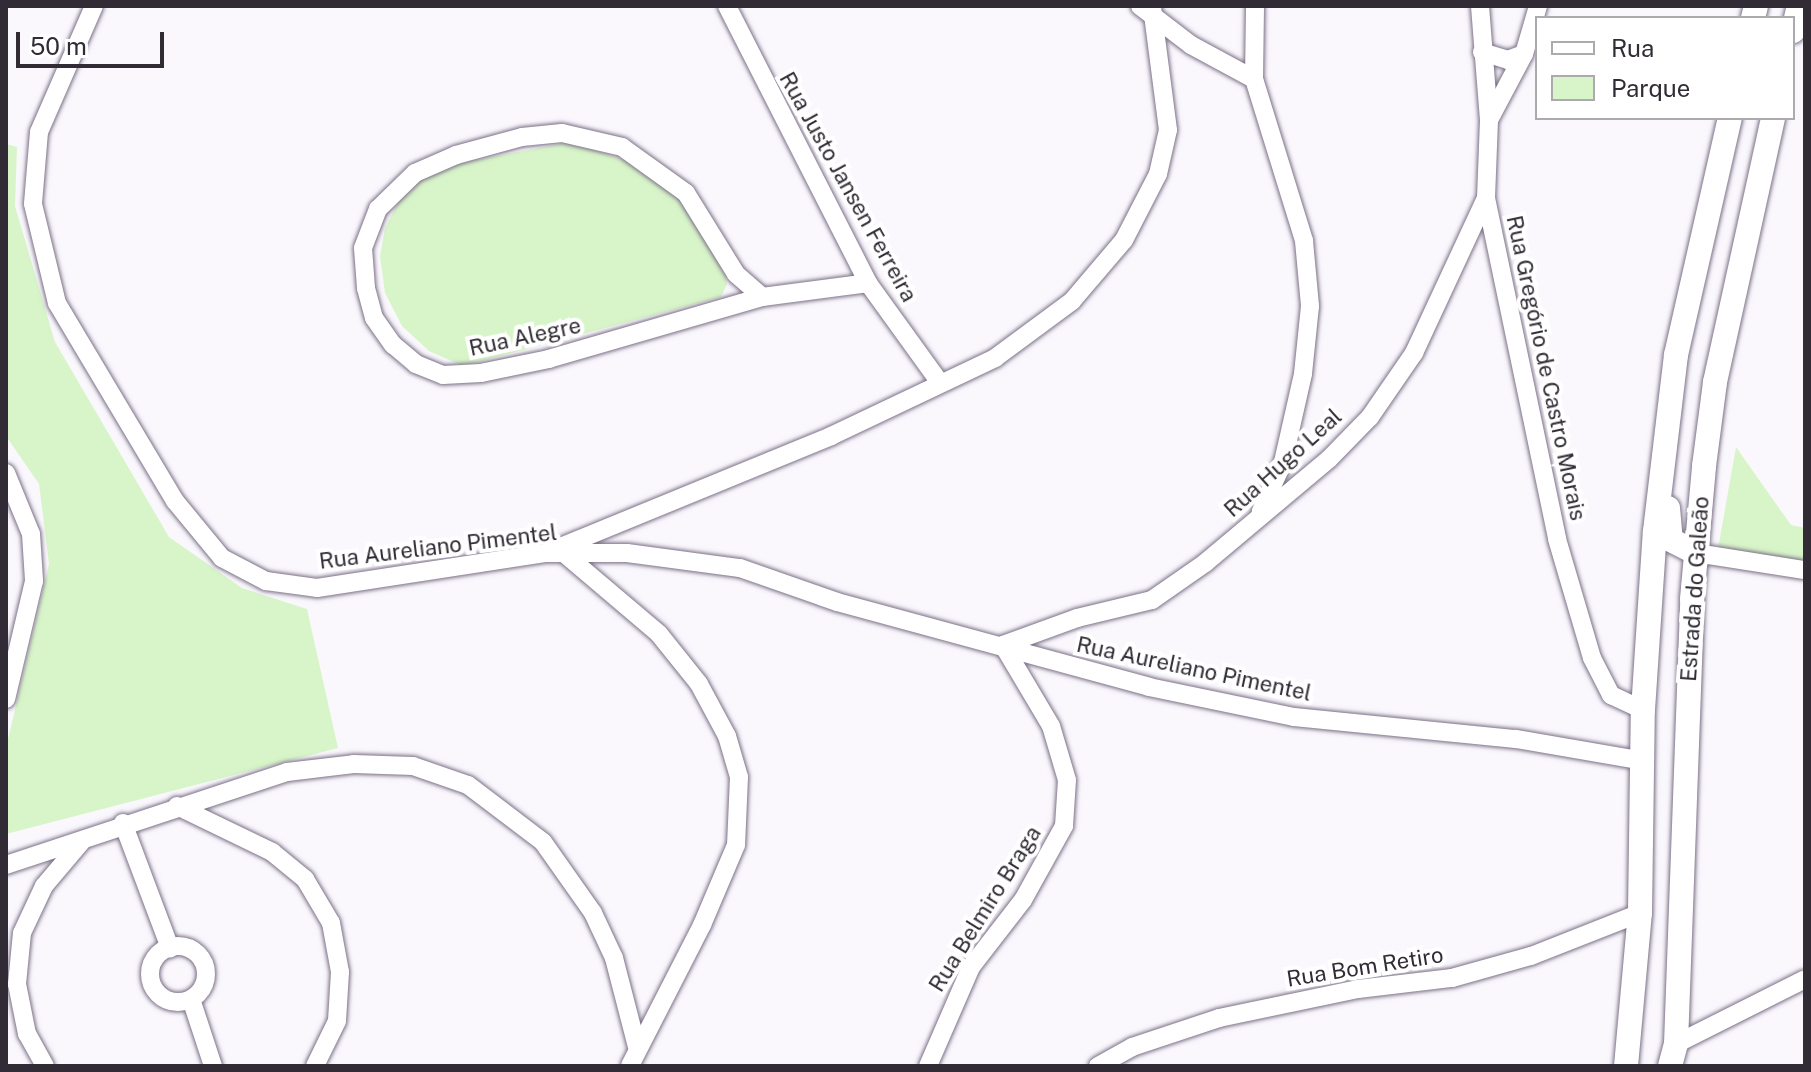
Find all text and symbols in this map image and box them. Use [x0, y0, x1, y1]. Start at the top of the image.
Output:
scale bar [20, 16, 168, 66]
legend [1535, 16, 1795, 120]
text: 50 m [30, 32, 87, 60]
text: Rua [1611, 34, 1654, 62]
street label: Rua Justo Jansen Ferreira [774, 67, 922, 307]
text: Parque [1611, 74, 1690, 102]
street label: Rua Gregório de Castro Morais [1501, 213, 1591, 523]
street label: Rua Alegre [467, 312, 583, 362]
street label: Rua Hugo Leal [1219, 403, 1347, 523]
street label: Estrada do Galeão [1675, 495, 1715, 683]
street label: Rua Aureliano Pimentel [318, 519, 558, 575]
street label: Rua Aureliano Pimentel [1074, 631, 1314, 707]
street label: Rua Belmiro Braga [923, 821, 1047, 997]
street label: Rua Bom Retiro [1285, 942, 1445, 992]

